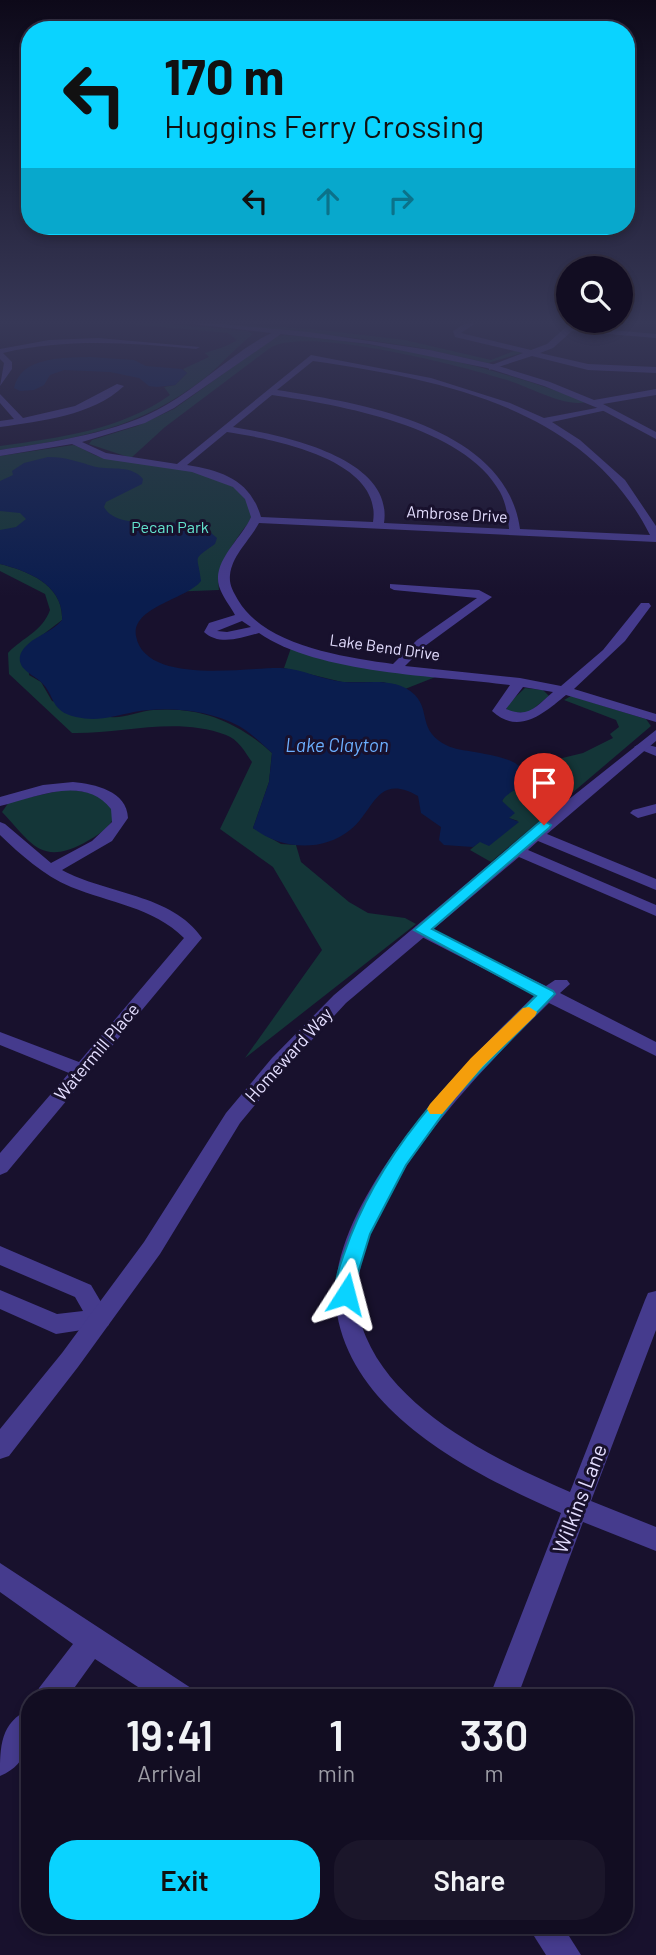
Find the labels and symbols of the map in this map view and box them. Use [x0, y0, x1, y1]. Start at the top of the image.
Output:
street label: Ambrose Drive [406, 501, 508, 526]
park label: Pecan Park [131, 517, 209, 536]
street label: Lake Bend Drive [329, 629, 442, 664]
water label: Lake Clayton [285, 733, 389, 756]
pin [514, 753, 574, 825]
street label: Watermill Place [49, 998, 143, 1105]
street label: Homeward Way [240, 1002, 337, 1106]
position arrow [309, 1257, 383, 1331]
street label: Wilkins Lane [546, 1440, 611, 1557]

